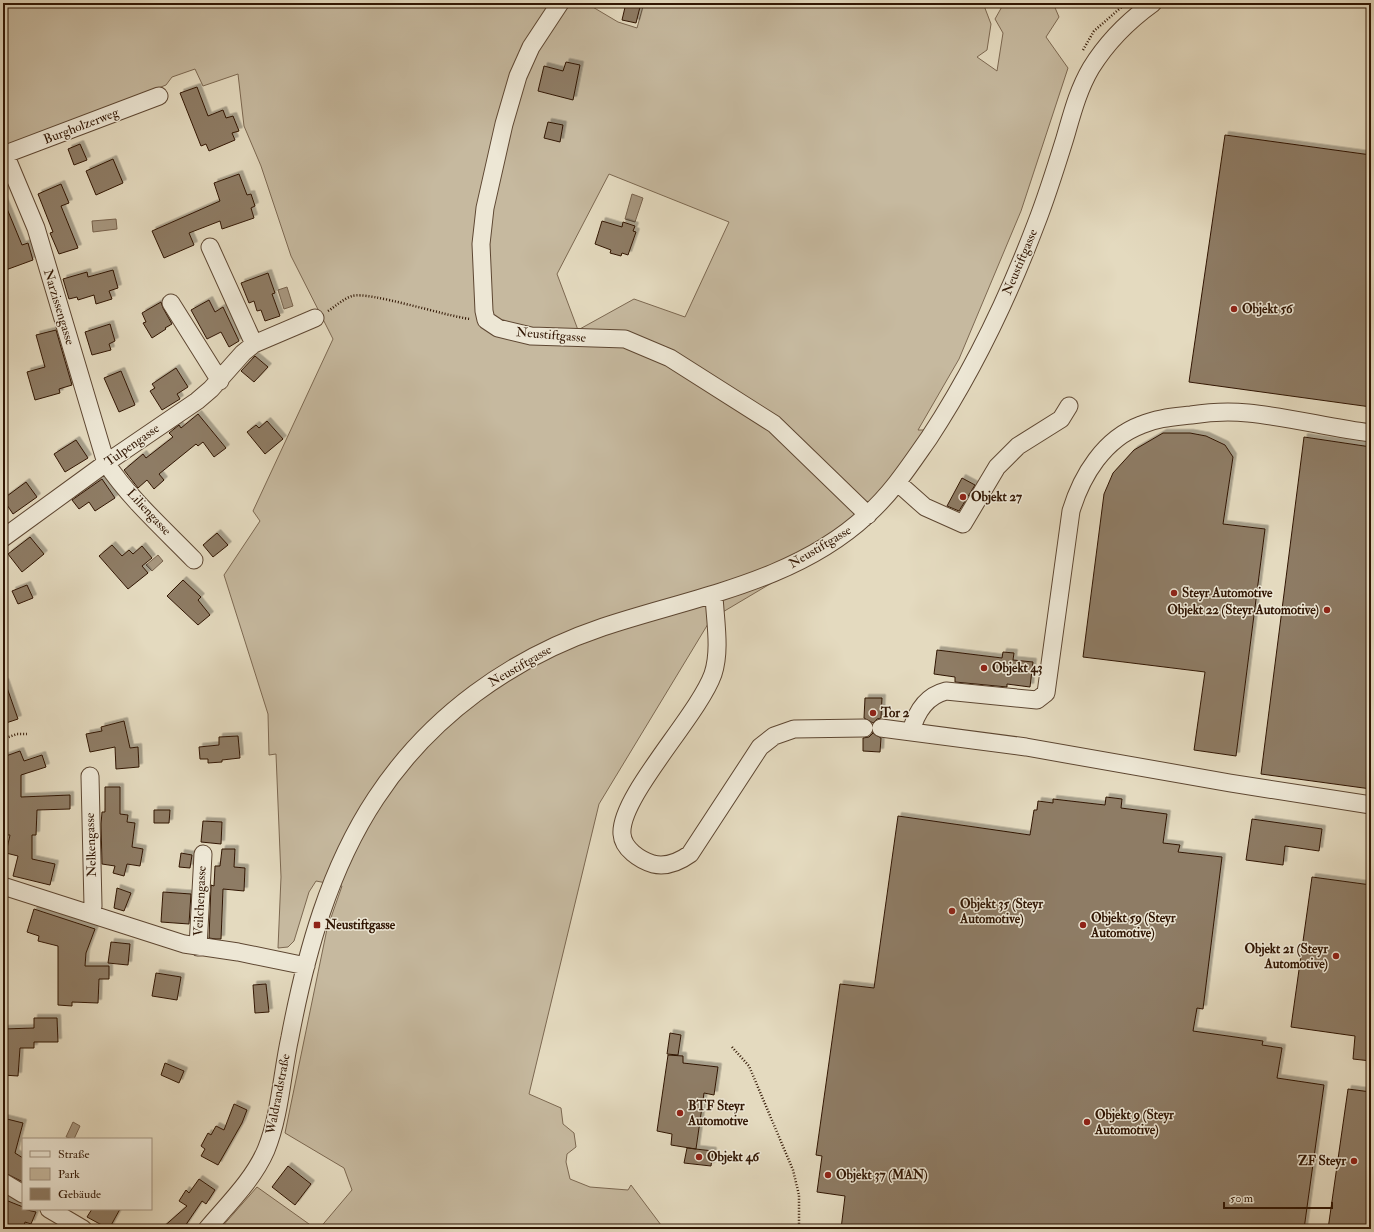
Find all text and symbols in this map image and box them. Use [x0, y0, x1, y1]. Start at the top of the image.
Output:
street label: Burgholzerweg [41, 104, 121, 148]
street label: Neustiftgasse [999, 226, 1041, 297]
street label: Narzissengasse [40, 267, 78, 347]
place label: Objekt 56 [1242, 301, 1294, 317]
marker: Objekt 56 [1229, 304, 1239, 314]
street label: Neustiftgasse [515, 324, 587, 346]
street label: Tulpengasse [102, 420, 163, 470]
street label: Liliengasse [123, 485, 175, 539]
place label: Objekt 27 [971, 489, 1023, 505]
marker: Objekt 27 [958, 492, 968, 502]
street label: Neustiftgasse [786, 522, 855, 572]
place label: Steyr Automotive [1182, 585, 1273, 602]
marker: Steyr Automotive [1169, 588, 1179, 598]
place label: Objekt 22 (Steyr Automotive) [1167, 602, 1319, 619]
marker: Objekt 22 (Steyr Automotive) [1322, 605, 1332, 615]
street label: Neustiftgasse [486, 641, 555, 690]
place label: Objekt 43 [992, 660, 1042, 676]
marker: Objekt 43 [979, 663, 989, 673]
place label: Tor 2 [880, 705, 910, 721]
marker: Tor 2 [868, 708, 878, 718]
street label: Nelkengasse [82, 812, 100, 877]
street label: Veilchengasse [190, 865, 210, 937]
place label: Objekt 35 (Steyr Automotive) [959, 896, 1044, 927]
marker: Objekt 35 (Steyr Automotive) [947, 906, 957, 916]
place label: Objekt 59 (Steyr Automotive) [1090, 910, 1177, 941]
place label: Neustiftgasse [324, 917, 396, 934]
marker: Neustiftgasse [312, 920, 322, 930]
marker: Objekt 59 (Steyr Automotive) [1078, 920, 1088, 930]
place label: Objekt 21 (Steyr Automotive) [1244, 941, 1329, 972]
marker: Objekt 21 (Steyr Automotive) [1331, 951, 1341, 961]
street label: Waldrandstraße [262, 1052, 294, 1137]
place label: BTF Steyr Automotive [687, 1098, 749, 1129]
place label: Objekt 9 (Steyr Automotive) [1094, 1107, 1175, 1138]
marker: BTF Steyr Automotive [675, 1108, 685, 1118]
marker: Objekt 9 (Steyr Automotive) [1082, 1117, 1092, 1127]
legend [22, 1138, 152, 1210]
text: Straße [58, 1147, 89, 1162]
place label: Objekt 46 [707, 1149, 760, 1165]
marker: Objekt 46 [694, 1152, 704, 1162]
place label: ZF Steyr [1298, 1153, 1347, 1170]
marker: ZF Steyr [1349, 1156, 1359, 1166]
text: Park [58, 1167, 80, 1182]
place label: Objekt 37 (MAN) [836, 1167, 928, 1183]
marker: Objekt 37 (MAN) [823, 1170, 833, 1180]
scale bar [1224, 1184, 1332, 1210]
text: Gebäude [58, 1187, 101, 1202]
text: 50 m [1230, 1191, 1254, 1206]

